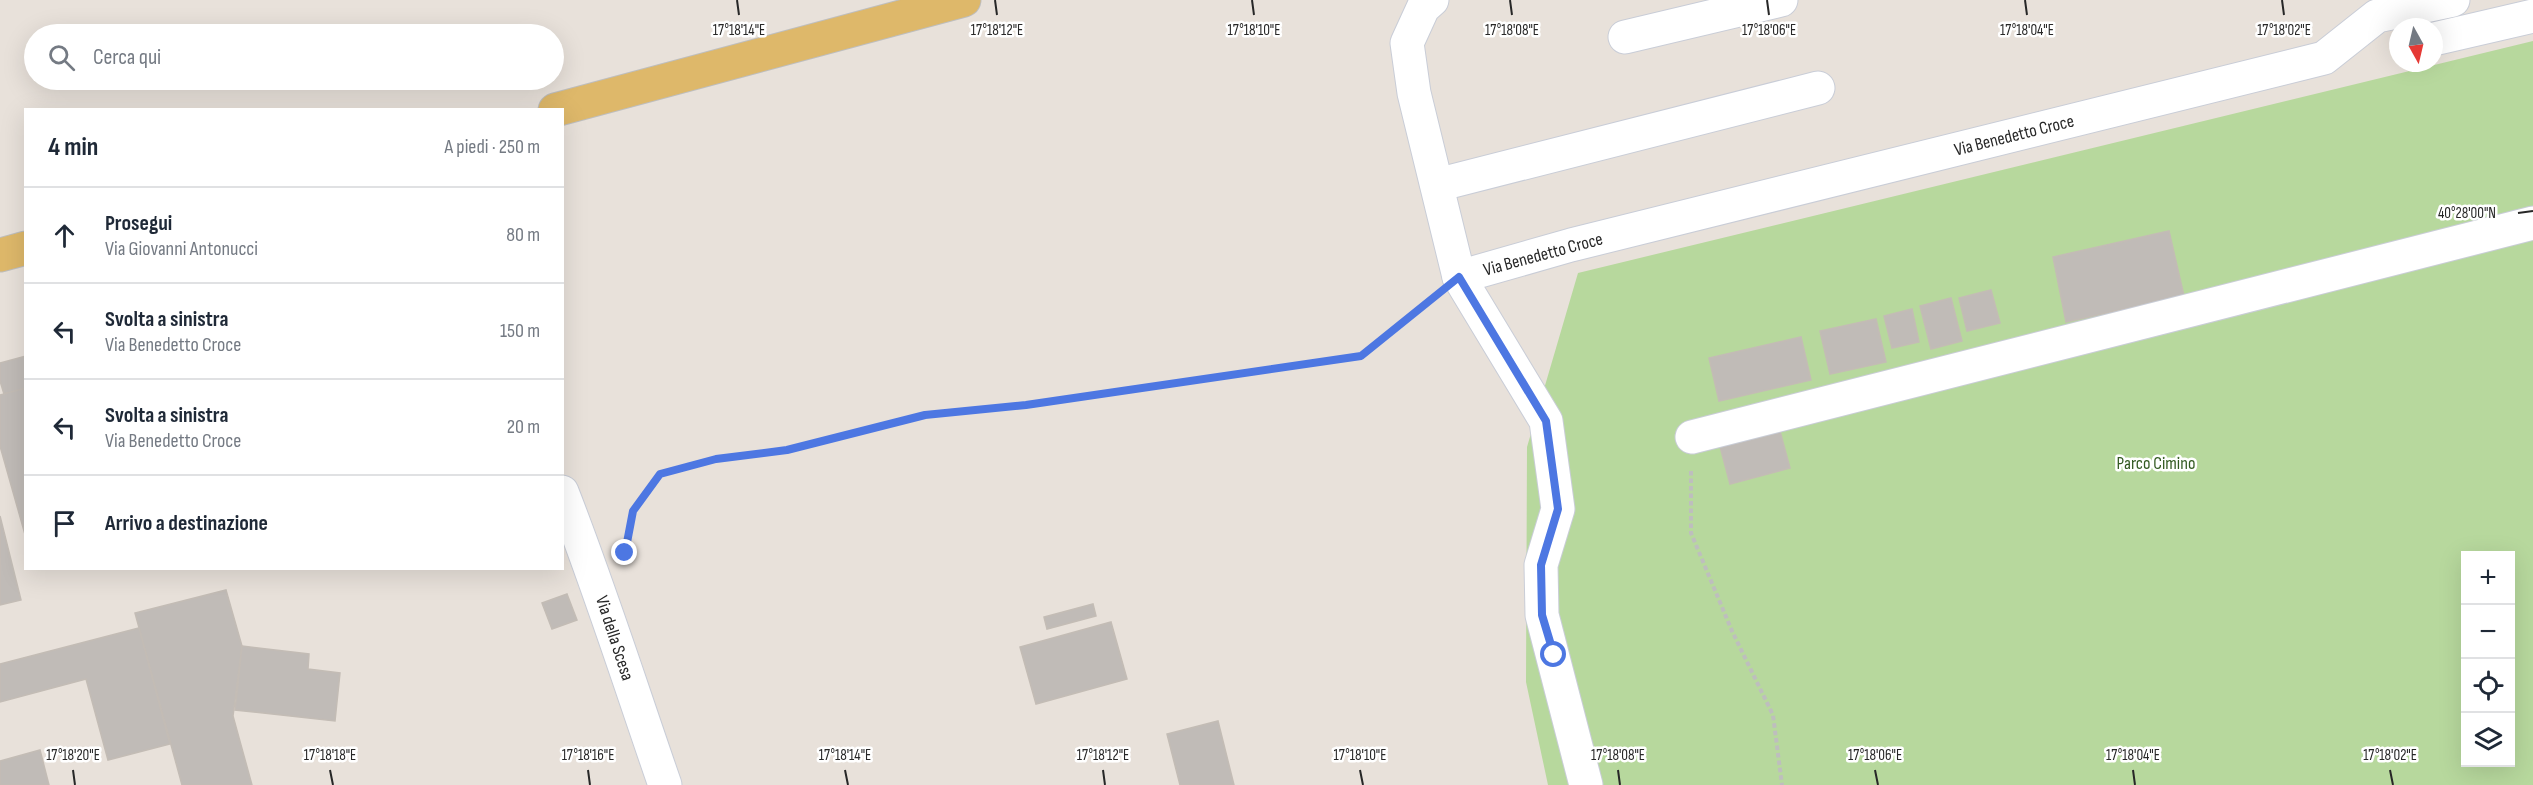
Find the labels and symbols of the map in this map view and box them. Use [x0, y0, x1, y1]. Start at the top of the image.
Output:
north arrow [2389, 18, 2443, 72]
text: 17°18'14"E [713, 21, 765, 40]
text: 17°18'12"E [971, 21, 1023, 40]
text: 17°18'10"E [1228, 21, 1280, 40]
text: 17°18'08"E [1485, 21, 1539, 40]
text: 17°18'06"E [1742, 21, 1796, 40]
text: 17°18'04"E [2000, 21, 2054, 40]
text: 17°18'02"E [2257, 21, 2311, 40]
street label: Via Benedetto Croce [1952, 110, 2076, 161]
text: 40°28'00"N [2438, 204, 2496, 223]
street label: Via Benedetto Croce [1481, 228, 1605, 280]
park label: Parco Cimino [2117, 453, 2195, 474]
route end [611, 539, 637, 565]
street label: Via della Scesa [591, 593, 638, 683]
route start [1540, 641, 1566, 667]
text: 17°18'20"E [46, 746, 100, 765]
text: 17°18'18"E [304, 746, 356, 765]
text: 17°18'16"E [562, 746, 614, 765]
text: 17°18'14"E [819, 746, 871, 765]
text: 17°18'12"E [1077, 746, 1129, 765]
text: 17°18'10"E [1334, 746, 1386, 765]
text: 17°18'08"E [1591, 746, 1645, 765]
text: 17°18'06"E [1848, 746, 1902, 765]
text: 17°18'04"E [2106, 746, 2160, 765]
text: 17°18'02"E [2363, 746, 2417, 765]

